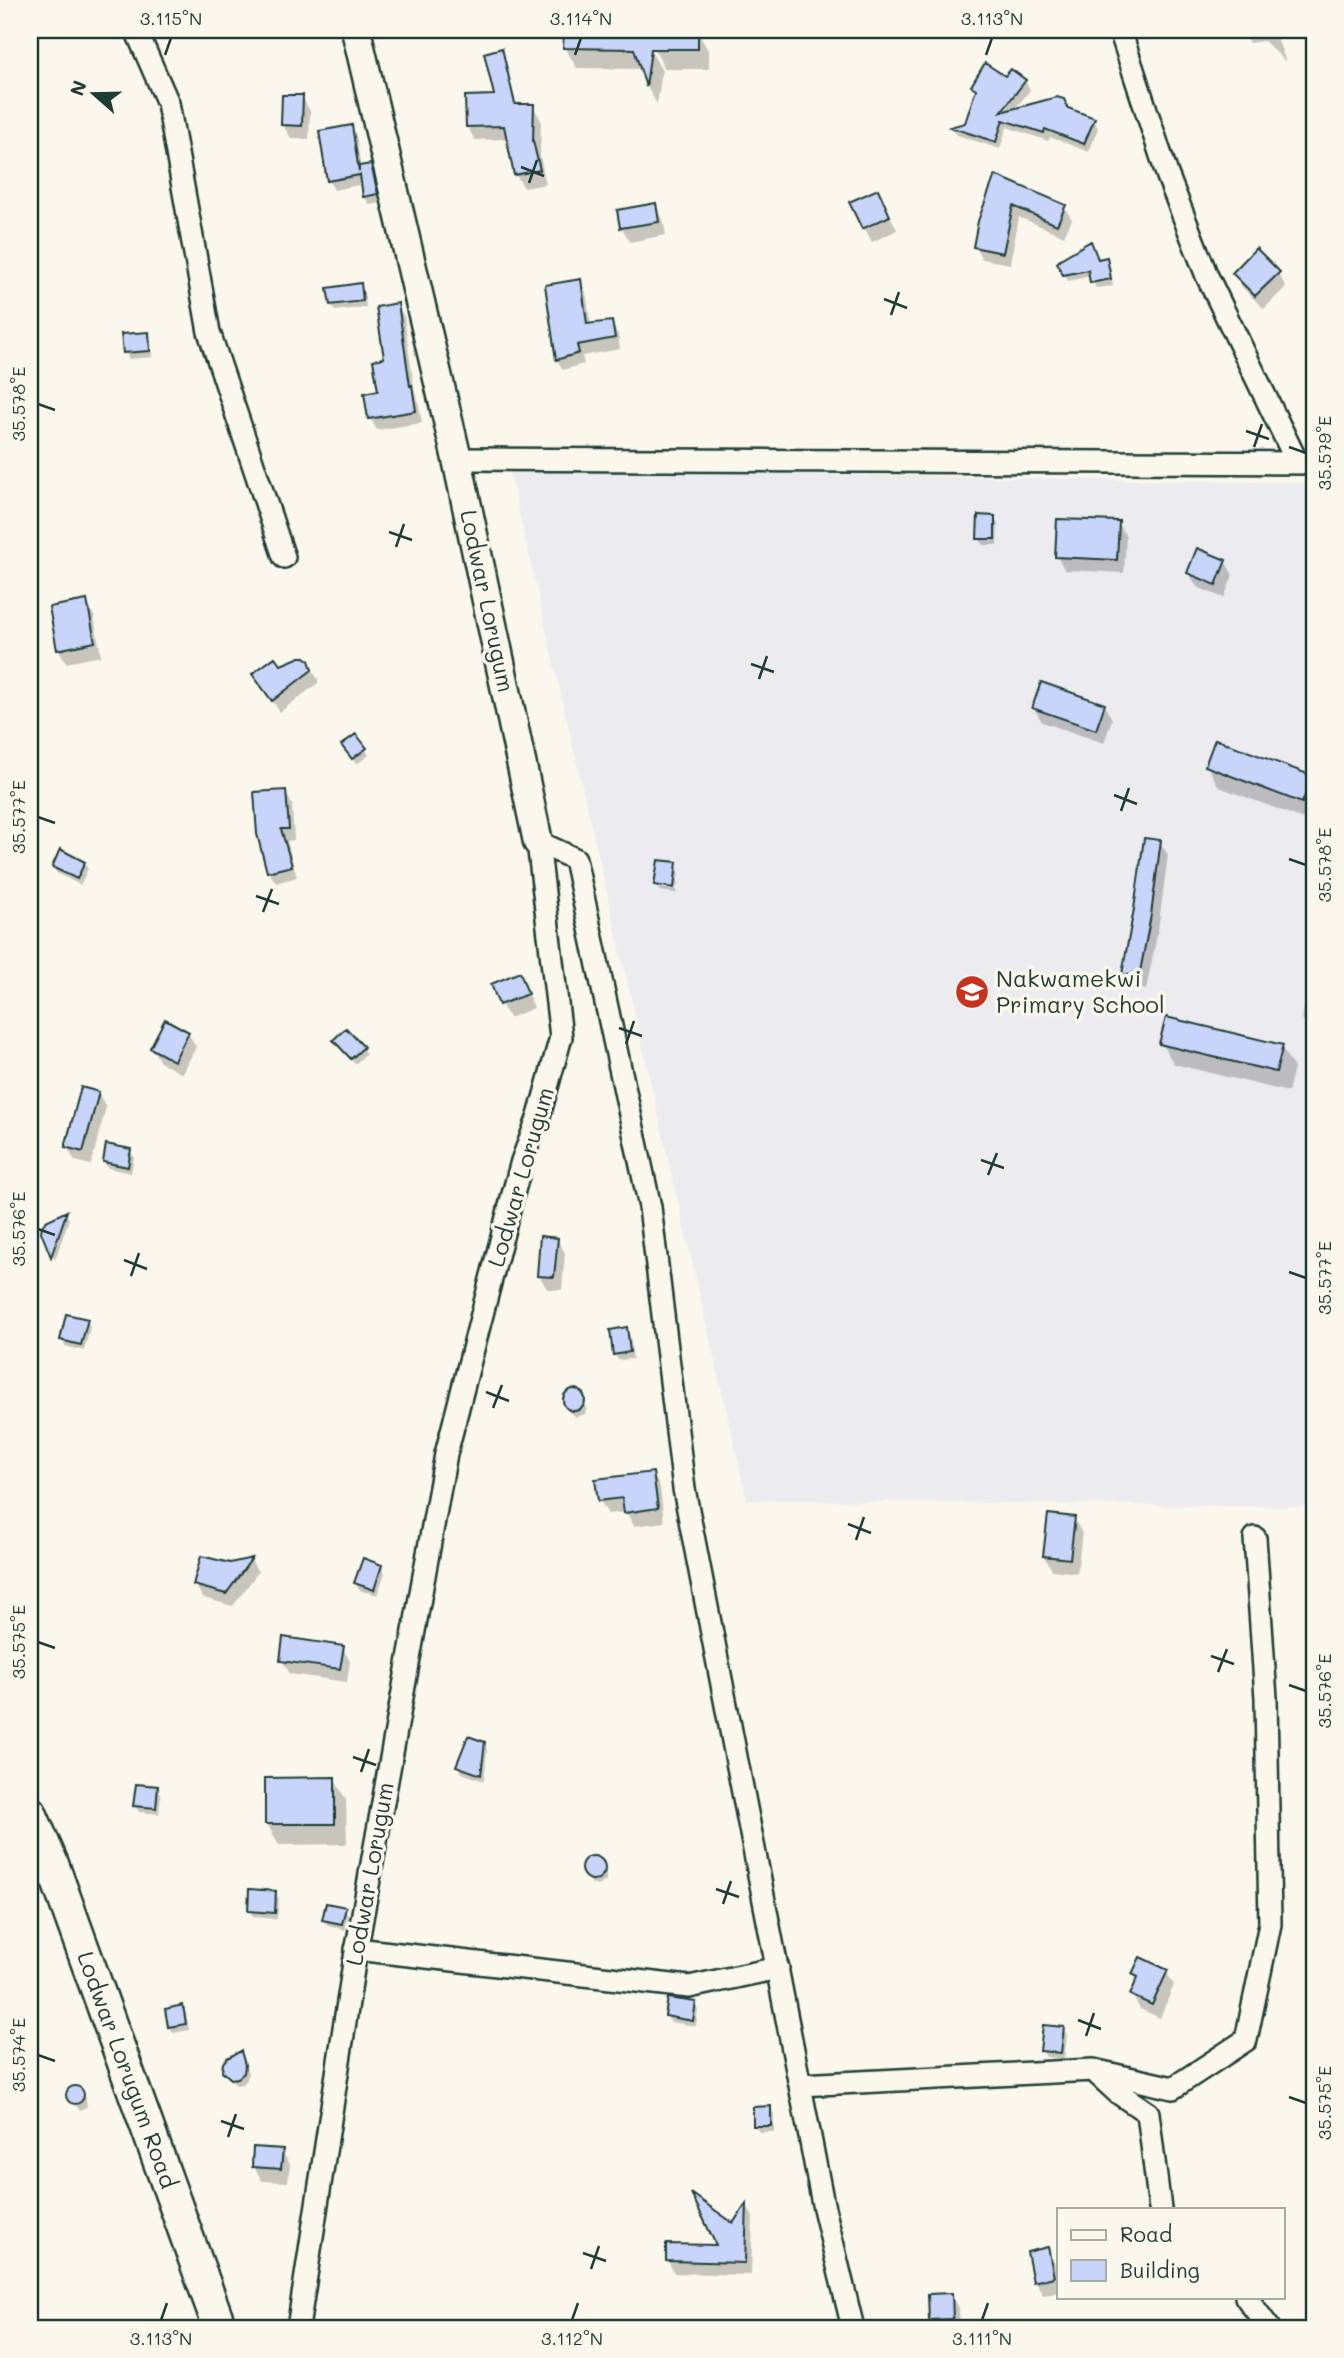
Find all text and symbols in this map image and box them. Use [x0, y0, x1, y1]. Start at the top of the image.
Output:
text: 3.115°N [140, 6, 202, 30]
text: 3.114°N [550, 6, 612, 30]
text: 3.113°N [961, 6, 1023, 30]
north arrow [60, 60, 130, 130]
text: N [63, 77, 92, 99]
text: 35.578°E [6, 366, 30, 442]
text: 35.579°E [1312, 416, 1336, 490]
street label: Lodwar Lorugum [454, 507, 522, 695]
text: 35.577°E [6, 780, 30, 854]
text: 35.578°E [1312, 827, 1336, 903]
place label: Nakwamekwi Primary School [996, 963, 1165, 1019]
school or university icon: Nakwamekwi Primary School [953, 973, 991, 1011]
street label: Lodwar Lorugum [480, 1083, 560, 1270]
text: 35.576°E [6, 1192, 30, 1267]
text: 35.577°E [1312, 1241, 1336, 1315]
text: 35.575°E [6, 1605, 30, 1679]
text: 35.576°E [1312, 1654, 1336, 1729]
street label: Lodwar Lorugum [338, 1780, 400, 1968]
street label: Lodwar Lorugum Road [71, 1947, 185, 2192]
text: 35.574°E [6, 2018, 30, 2092]
text: 35.575°E [1312, 2066, 1336, 2140]
legend [1057, 2208, 1284, 2298]
text: Road [1120, 2220, 1172, 2247]
text: Building [1120, 2256, 1200, 2283]
text: 3.113°N [130, 2326, 192, 2350]
text: 3.112°N [541, 2326, 603, 2350]
text: 3.111°N [952, 2326, 1012, 2350]

